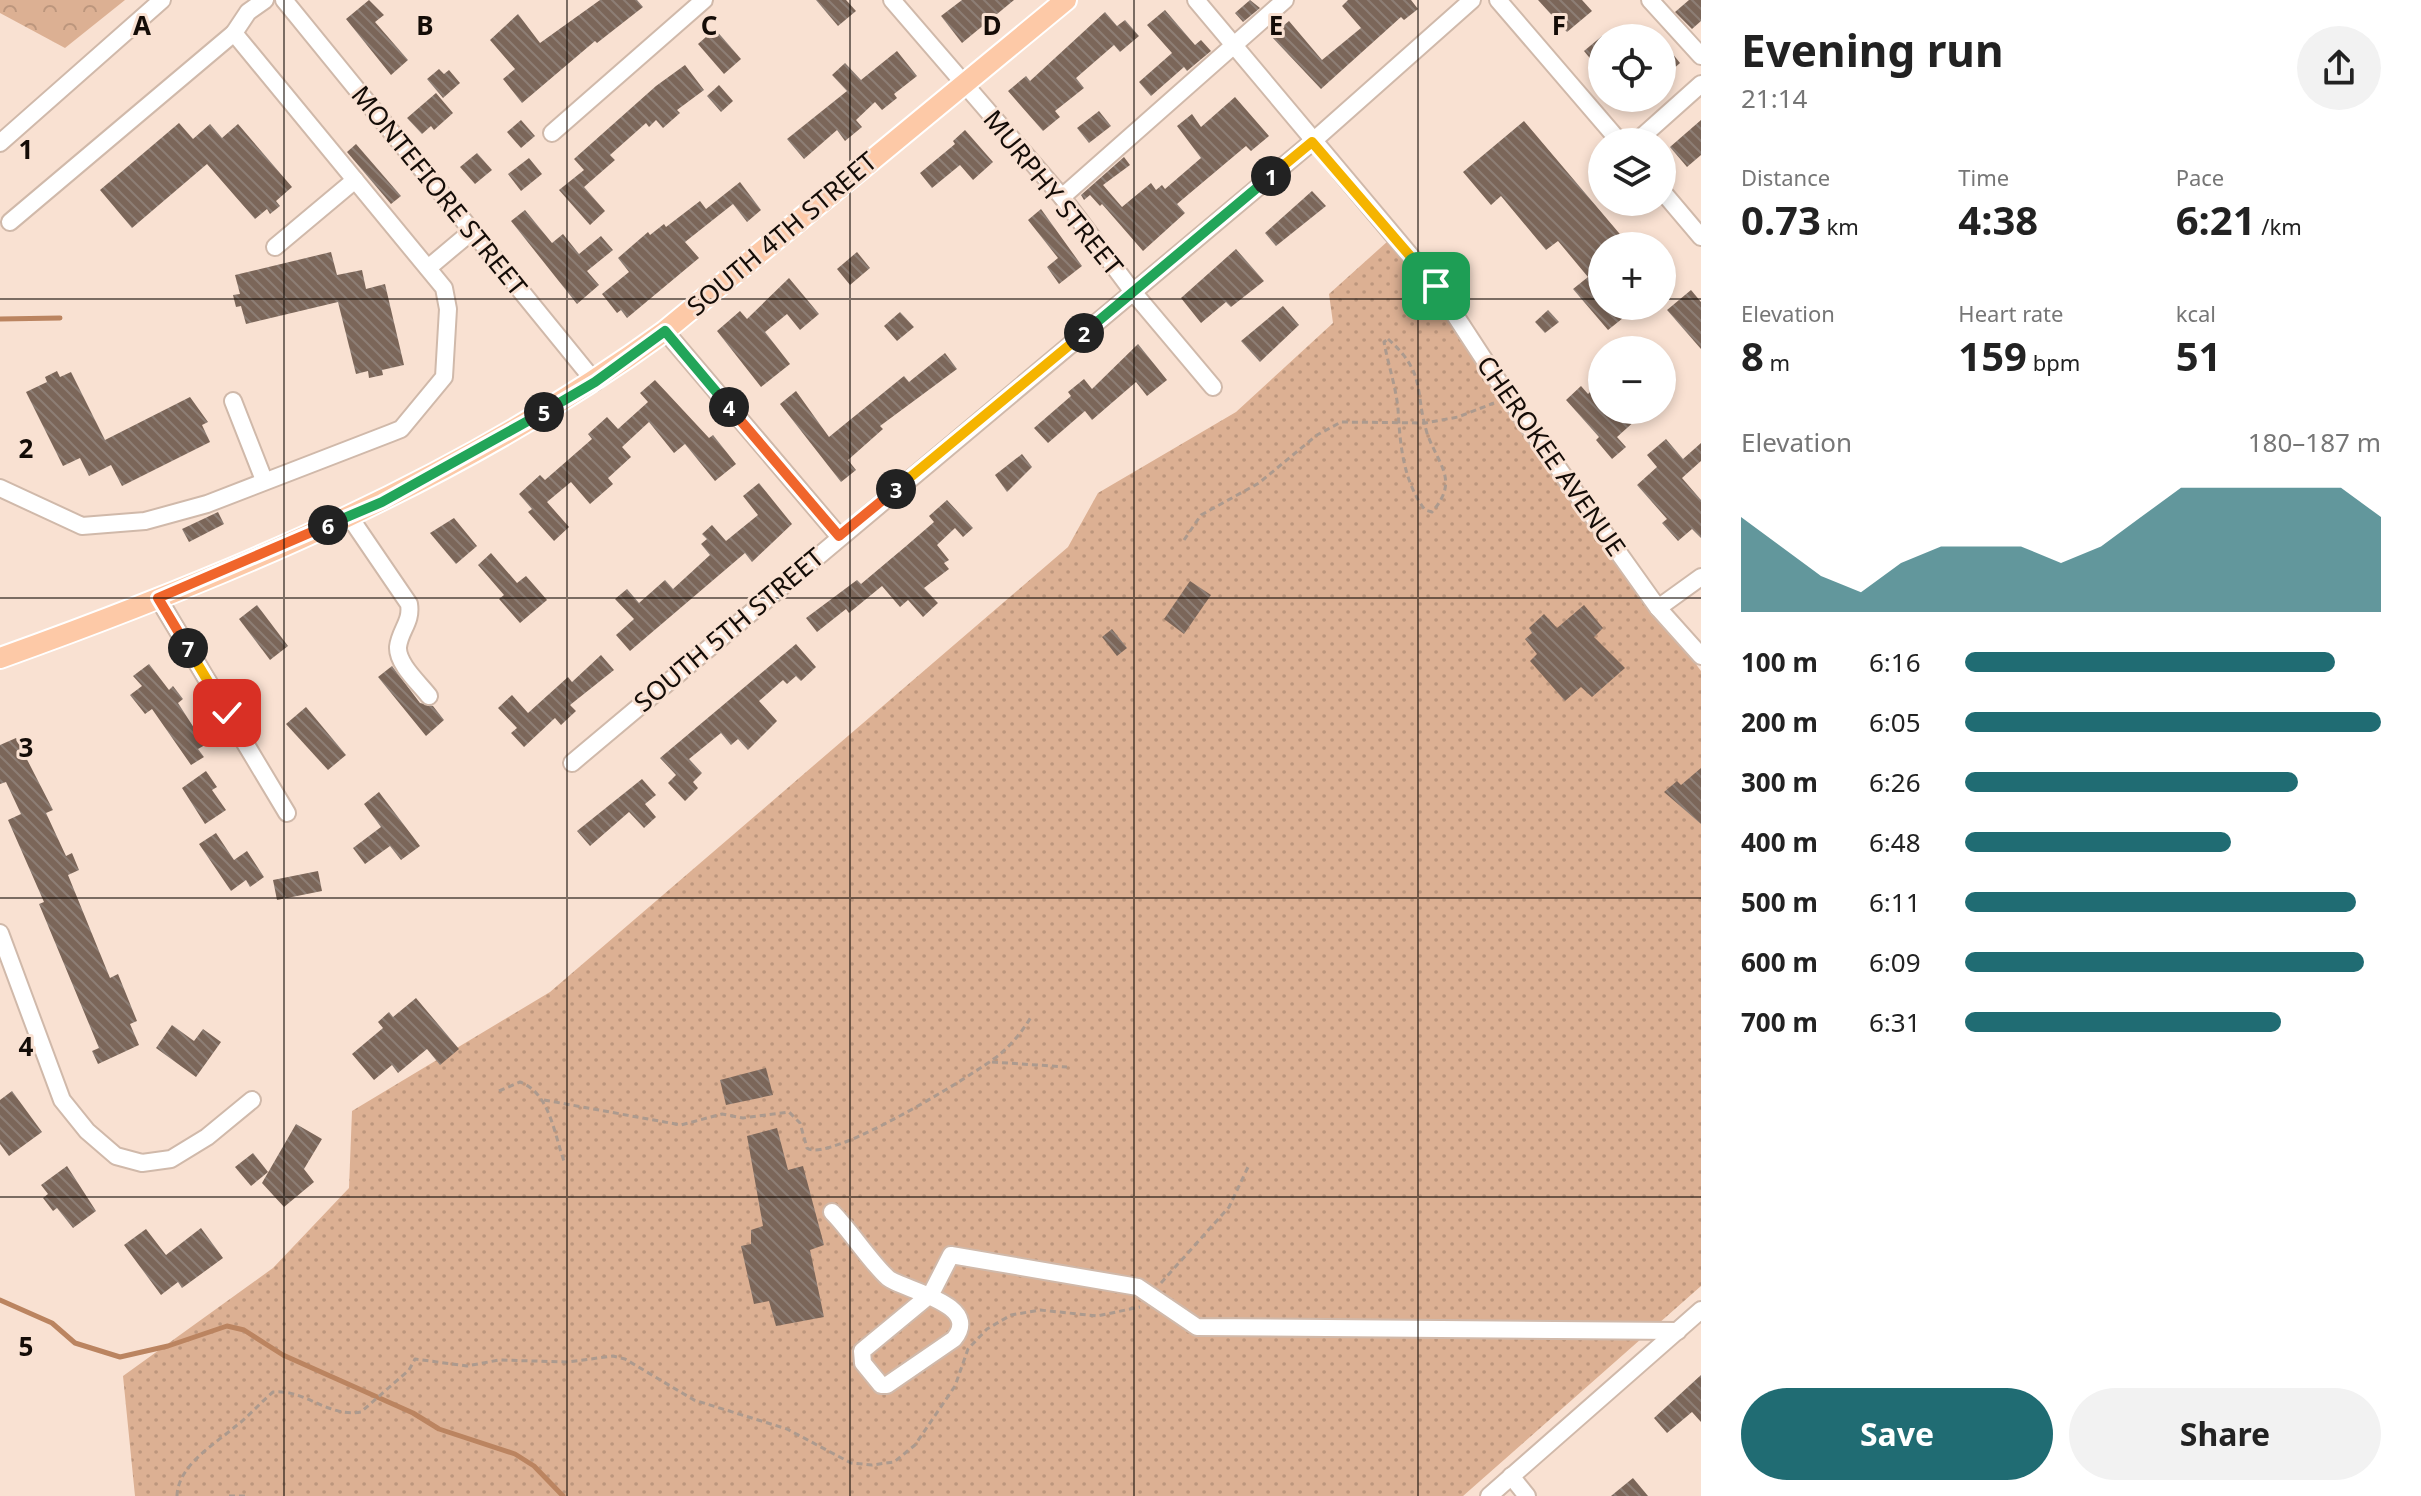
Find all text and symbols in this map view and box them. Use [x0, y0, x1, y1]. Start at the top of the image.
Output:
text: A [133, 7, 151, 43]
text: B [416, 7, 434, 43]
text: C [701, 7, 717, 43]
text: D [982, 7, 1002, 43]
text: E [1269, 7, 1283, 43]
text: F [1552, 7, 1566, 43]
text: Evening run [1741, 20, 2004, 80]
map controls [1588, 24, 1676, 424]
button: locate [1588, 24, 1676, 112]
button: share [2297, 26, 2381, 110]
street label: MONTEFIORE STREET [344, 78, 536, 303]
text: 21:14 [1741, 80, 1807, 116]
street label: MURPHY STREET [976, 102, 1132, 283]
button: layers [1588, 128, 1676, 216]
text: 1 [19, 131, 33, 167]
street label: SOUTH 4TH STREET [679, 143, 884, 323]
pin: 1 [1251, 156, 1291, 196]
text: 1 [1265, 161, 1277, 191]
text: Distance [1741, 162, 1830, 192]
text: Time [1958, 162, 2009, 192]
text: Pace [2176, 162, 2224, 192]
text: 0.73 [1741, 192, 1821, 247]
text: 4:38 [1958, 192, 2038, 247]
text: 6:21 [2176, 192, 2256, 247]
text: km [1821, 211, 1859, 241]
text: /km [2256, 211, 2302, 241]
button: + [1588, 232, 1676, 320]
pin [1402, 252, 1470, 320]
icon: arrive [1414, 264, 1458, 308]
text: Elevation [1741, 298, 1835, 328]
text: Heart rate [1958, 298, 2063, 328]
text: kcal [2176, 298, 2216, 328]
pin: 2 [1064, 313, 1104, 353]
text: 2 [1078, 318, 1090, 348]
text: 8 [1741, 328, 1764, 383]
text: 159 [1958, 328, 2027, 383]
text: 51 [2176, 328, 2221, 383]
button: − [1588, 336, 1676, 424]
text: m [1764, 347, 1790, 377]
text: bpm [2027, 347, 2080, 377]
street label: CHEROKEE AVENUE [1469, 348, 1635, 563]
pin: 4 [709, 387, 749, 427]
pin: 5 [524, 392, 564, 432]
text: 4 [723, 392, 735, 422]
text: 5 [538, 397, 550, 427]
text: Elevation [1741, 424, 1852, 460]
text: 180–187 m [2248, 424, 2381, 460]
text: 2 [19, 430, 34, 466]
pin: 3 [876, 469, 916, 509]
text: 3 [890, 474, 902, 504]
pin: 6 [308, 505, 348, 545]
text: 6 [322, 510, 334, 540]
street label: SOUTH 5TH STREET [626, 539, 831, 719]
pin: 7 [168, 628, 208, 668]
text: 7 [182, 633, 194, 663]
text: 100 m [1741, 644, 1818, 680]
text: 6:16 [1869, 644, 1921, 680]
pin [193, 679, 261, 747]
icon: check [205, 691, 249, 735]
text: 200 m [1741, 704, 1818, 740]
text: 6:05 [1869, 704, 1921, 740]
text: 3 [19, 729, 33, 765]
text: 300 m [1741, 764, 1818, 800]
text: 6:26 [1869, 764, 1921, 800]
text: 400 m [1741, 824, 1818, 860]
text: 6:48 [1869, 824, 1921, 860]
text: 500 m [1741, 884, 1818, 920]
text: 6:11 [1869, 884, 1921, 920]
text: 600 m [1741, 944, 1818, 980]
text: 6:09 [1869, 944, 1921, 980]
text: 700 m [1741, 1004, 1818, 1040]
text: 6:31 [1869, 1004, 1921, 1040]
text: 4 [19, 1028, 34, 1064]
text: 5 [19, 1328, 33, 1364]
button: Save [1741, 1388, 2053, 1480]
button: Share [2069, 1388, 2381, 1480]

